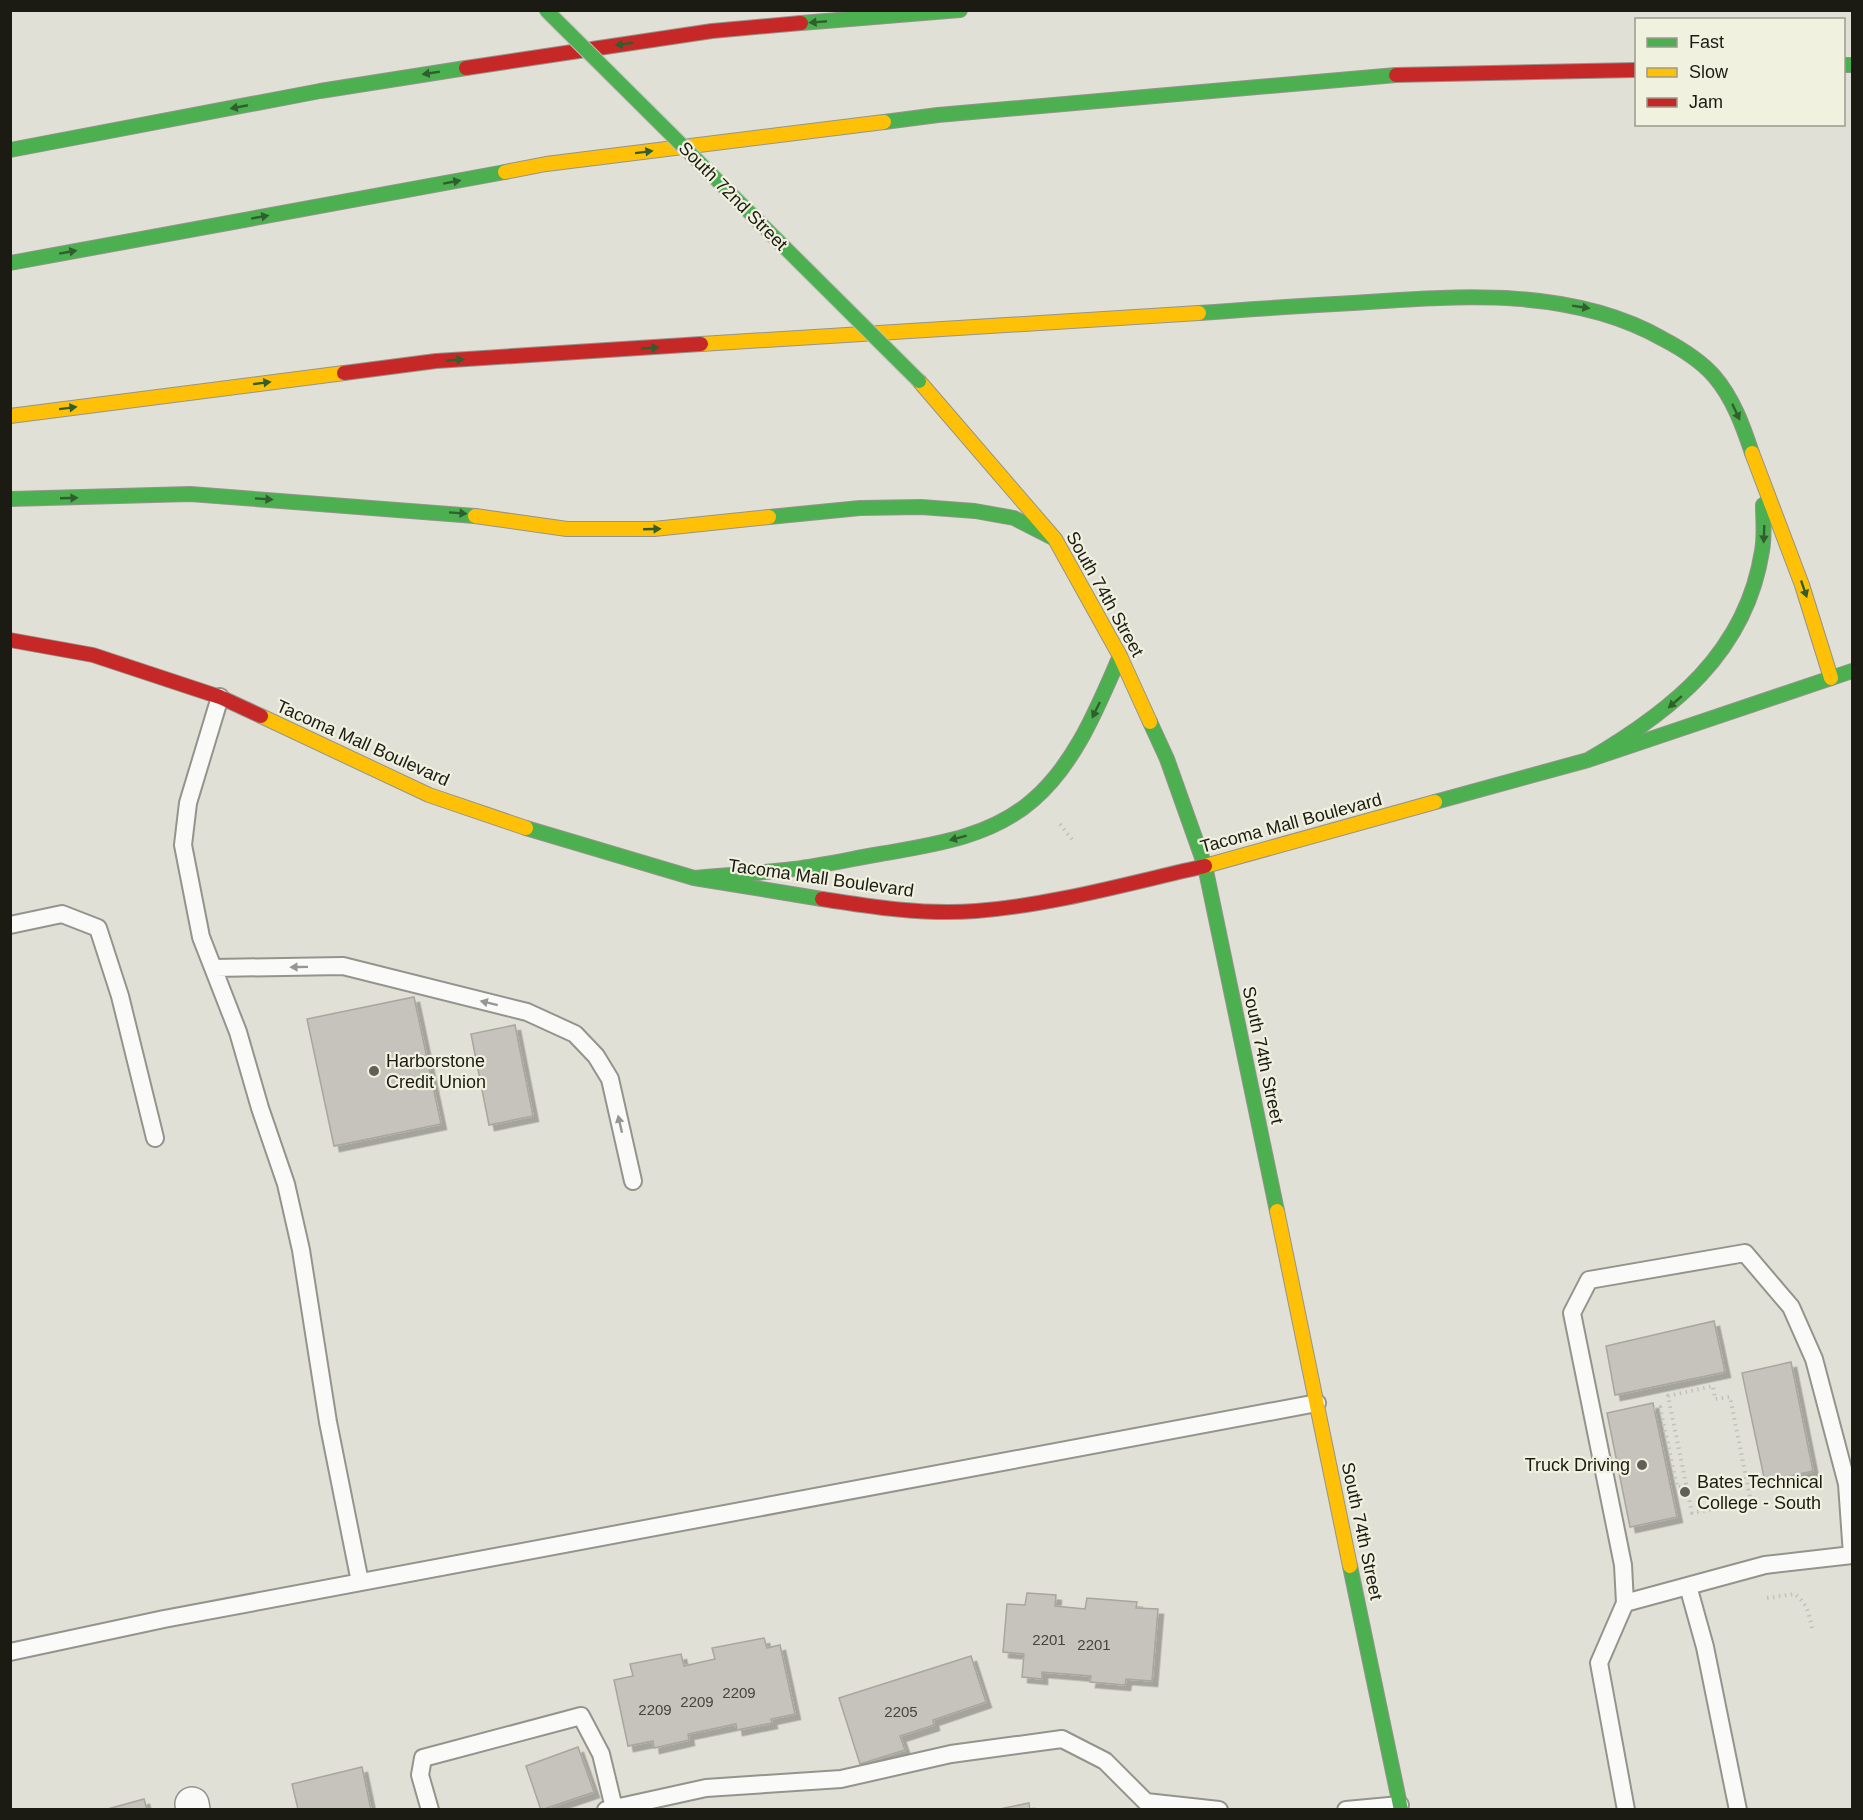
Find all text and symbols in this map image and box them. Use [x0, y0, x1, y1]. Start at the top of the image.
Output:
one-way arrow [808, 17, 827, 27]
legend [1635, 18, 1845, 126]
text: Fast [1689, 32, 1724, 52]
one-way arrow [614, 39, 633, 48]
text: Slow [1689, 62, 1729, 82]
one-way arrow [421, 69, 440, 78]
text: Jam [1689, 92, 1723, 112]
one-way arrow [229, 102, 248, 111]
street label: South 72nd Street [675, 138, 791, 254]
one-way arrow [635, 147, 654, 157]
one-way arrow [442, 177, 461, 186]
one-way arrow [250, 212, 269, 221]
one-way arrow [59, 247, 78, 256]
one-way arrow [1571, 302, 1590, 311]
one-way arrow [640, 343, 659, 352]
one-way arrow [446, 356, 465, 365]
one-way arrow [252, 379, 271, 388]
one-way arrow [59, 403, 78, 412]
one-way arrow [1731, 404, 1740, 421]
one-way arrow [59, 493, 78, 502]
one-way arrow [254, 495, 273, 504]
one-way arrow [449, 509, 468, 518]
one-way arrow [643, 524, 662, 533]
one-way arrow [1760, 525, 1769, 544]
street label: South 74th Street [1062, 528, 1148, 660]
one-way arrow [1800, 580, 1809, 598]
one-way arrow [1668, 695, 1683, 709]
street label: Tacoma Mall Boulevard [273, 696, 453, 790]
one-way arrow [1092, 701, 1101, 718]
street label: Tacoma Mall Boulevard [1198, 789, 1384, 857]
one-way arrow [949, 834, 967, 843]
street label: Tacoma Mall Boulevard [727, 855, 915, 901]
one-way arrow [289, 962, 308, 972]
street label: South 74th Street [1239, 984, 1287, 1126]
one-way arrow [480, 997, 499, 1007]
place label: Harborstone Credit Union [386, 1051, 486, 1092]
marker: Harborstone Credit Union [367, 1064, 381, 1078]
one-way arrow [615, 1115, 625, 1134]
place label: Truck Driving [1525, 1455, 1630, 1475]
marker: Truck Driving [1635, 1458, 1649, 1472]
street label: South 74th Street [1338, 1460, 1386, 1602]
place label: Bates Technical College - South [1697, 1472, 1823, 1513]
marker: Bates Technical College - South [1678, 1485, 1692, 1499]
house number: 2201 [1032, 1631, 1066, 1648]
house number: 2201 [1077, 1636, 1111, 1653]
house number: 2209 [722, 1684, 756, 1701]
house number: 2209 [680, 1693, 714, 1710]
house number: 2209 [638, 1701, 672, 1718]
house number: 2205 [884, 1703, 918, 1720]

